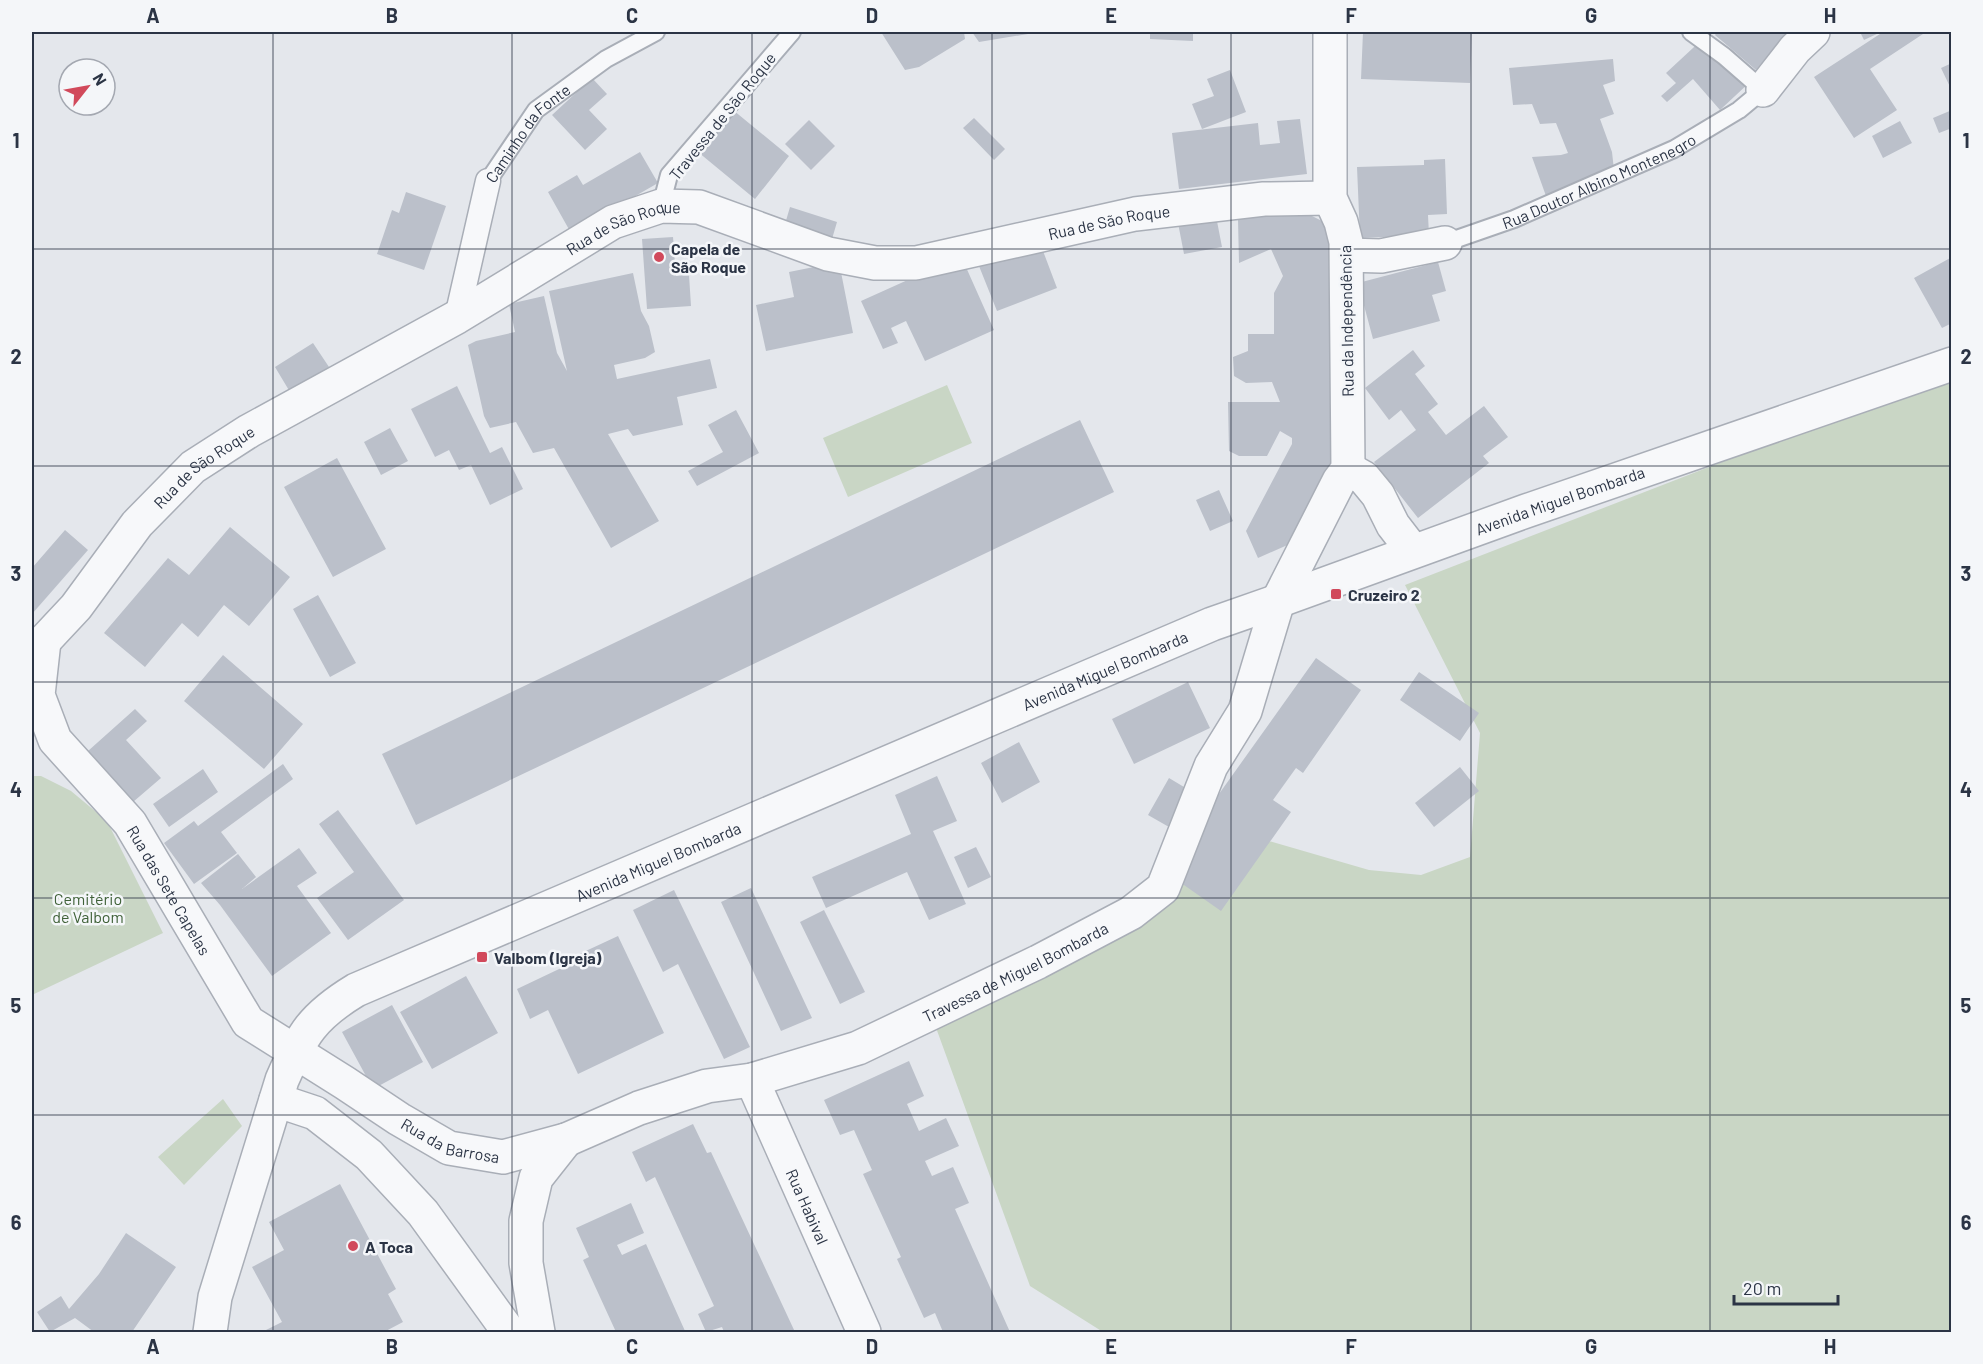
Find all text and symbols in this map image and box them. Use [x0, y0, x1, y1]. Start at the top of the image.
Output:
text: A [146, 3, 160, 27]
text: B [386, 3, 398, 27]
text: C [626, 3, 638, 27]
text: D [866, 3, 878, 27]
text: E [1105, 3, 1117, 27]
text: F [1345, 3, 1357, 27]
text: G [1585, 3, 1597, 27]
text: H [1824, 3, 1836, 27]
street label: Travessa de São Roque [665, 48, 779, 184]
north arrow [57, 57, 117, 117]
text: N [89, 70, 111, 88]
street label: Caminho da Fonte [481, 79, 573, 186]
text: 1 [12, 128, 20, 152]
text: 1 [1962, 128, 1970, 152]
street label: Rua Doutor Albino Montenegro [1499, 129, 1699, 232]
street label: Rua de São Roque [562, 196, 681, 258]
street label: Rua de São Roque [1046, 201, 1171, 243]
place label: Capela de São Roque [671, 239, 746, 276]
street label: Rua da Independência [1335, 245, 1357, 397]
marker: Capela de São Roque [652, 250, 666, 264]
text: 2 [10, 344, 22, 368]
text: 2 [1960, 344, 1972, 368]
street label: Rua de São Roque [149, 421, 258, 512]
street label: Avenida Miguel Bombarda [1473, 461, 1647, 538]
text: 3 [11, 561, 21, 585]
text: 3 [1961, 561, 1971, 585]
place label: Cruzeiro 2 [1348, 585, 1420, 604]
marker: Cruzeiro 2 [1329, 587, 1343, 601]
street label: Avenida Miguel Bombarda [1019, 626, 1190, 714]
text: 4 [10, 777, 22, 801]
text: 4 [1960, 777, 1972, 801]
street label: Avenida Miguel Bombarda [572, 817, 743, 905]
street label: Rua das Sete Capelas [124, 822, 215, 958]
park label: Cemitério de Valbom [52, 889, 124, 926]
street label: Travessa de Miguel Bombarda [919, 917, 1111, 1025]
place label: Valbom (Igreja) [494, 948, 602, 967]
marker: Valbom (Igreja) [475, 950, 489, 964]
text: 5 [11, 993, 22, 1017]
text: 5 [1961, 993, 1972, 1017]
street label: Rua da Barrosa [398, 1113, 501, 1166]
street label: Rua Habival [783, 1165, 833, 1247]
text: 6 [11, 1210, 22, 1234]
text: 6 [1961, 1210, 1972, 1234]
place label: A Toca [365, 1237, 413, 1256]
marker: A Toca [346, 1239, 360, 1253]
scale bar [1734, 1268, 1838, 1306]
text: 20 m [1743, 1277, 1781, 1299]
text: A [146, 1334, 160, 1358]
text: B [386, 1334, 398, 1358]
text: C [626, 1334, 638, 1358]
text: D [866, 1334, 878, 1358]
text: E [1105, 1334, 1117, 1358]
text: F [1345, 1334, 1357, 1358]
text: G [1585, 1334, 1597, 1358]
text: H [1824, 1334, 1836, 1358]

